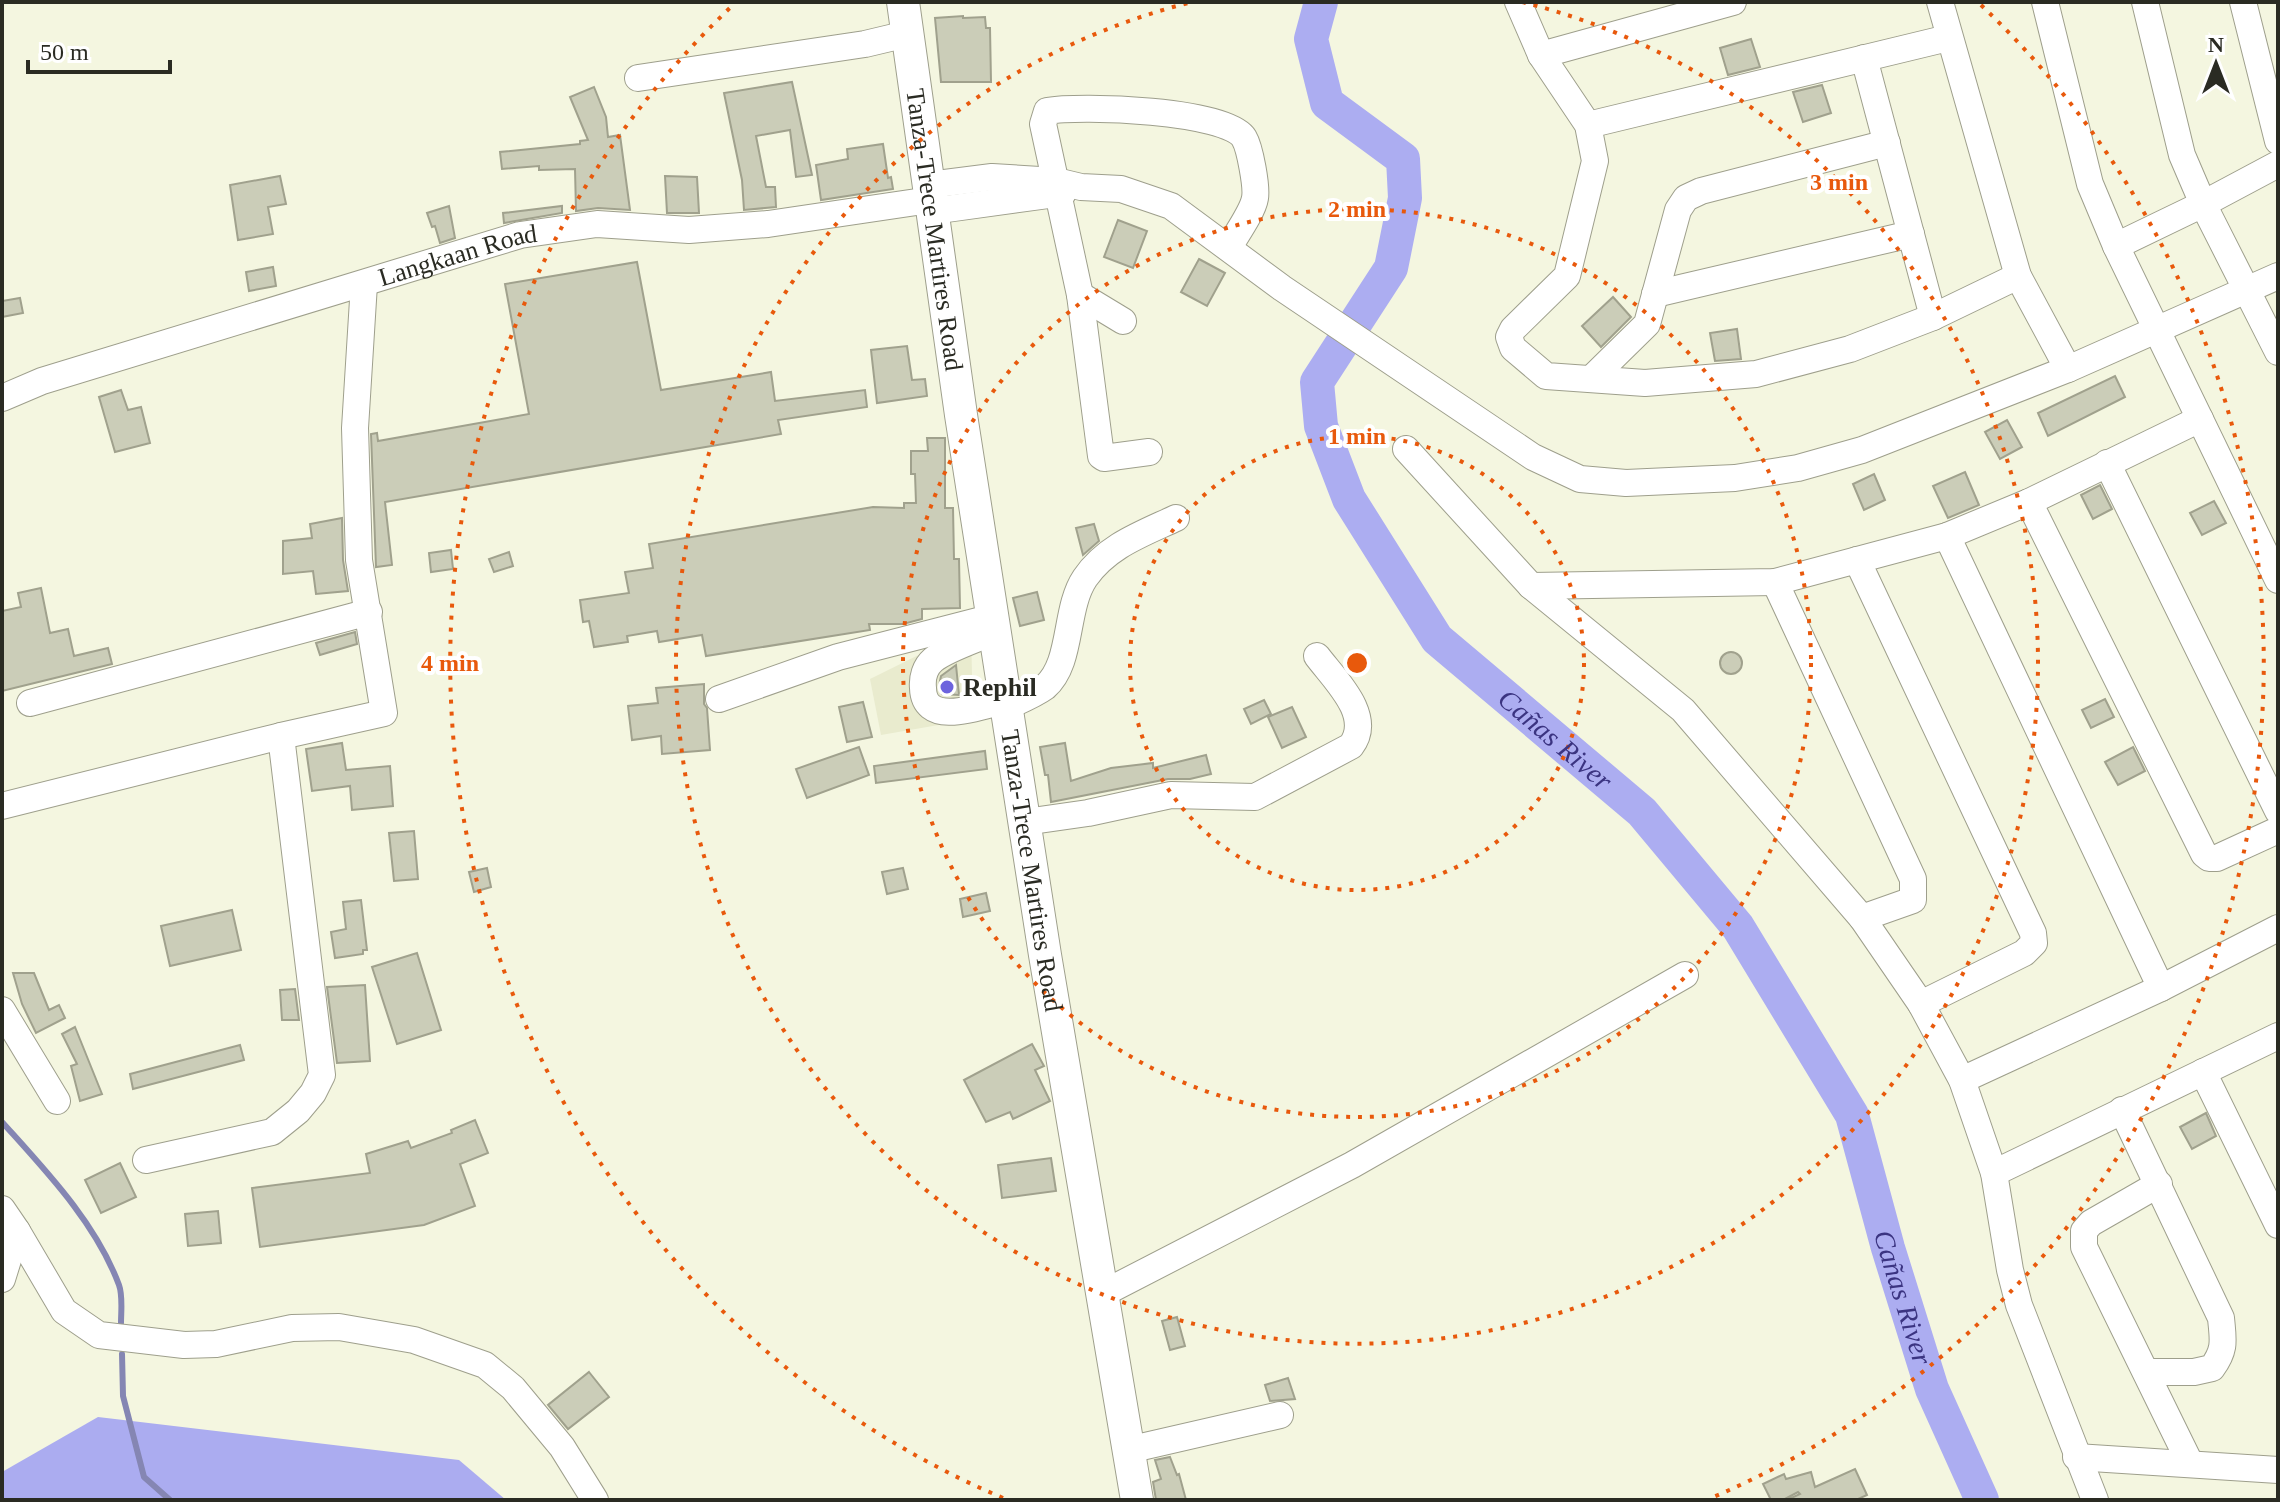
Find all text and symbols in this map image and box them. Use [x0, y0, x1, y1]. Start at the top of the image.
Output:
scale bar [28, 24, 170, 74]
north arrow [2176, 24, 2256, 104]
text: N [2208, 32, 2224, 57]
text: 50 m [40, 39, 89, 65]
street label: Tanza-Trece Martires Road [901, 87, 969, 373]
text: 3 min [1810, 169, 1868, 195]
text: 2 min [1328, 196, 1386, 222]
street label: Langkaan Road [375, 218, 539, 292]
text: 1 min [1328, 423, 1386, 449]
centre of rings [1343, 649, 1371, 677]
text: 4 min [421, 650, 479, 676]
place label: Rephil [963, 673, 1037, 702]
marker: Rephil [938, 678, 956, 696]
water label: Cañas River [1492, 682, 1619, 796]
street label: Tanza-Trece Martires Road [996, 728, 1069, 1013]
water label: Cañas River [1868, 1226, 1939, 1368]

